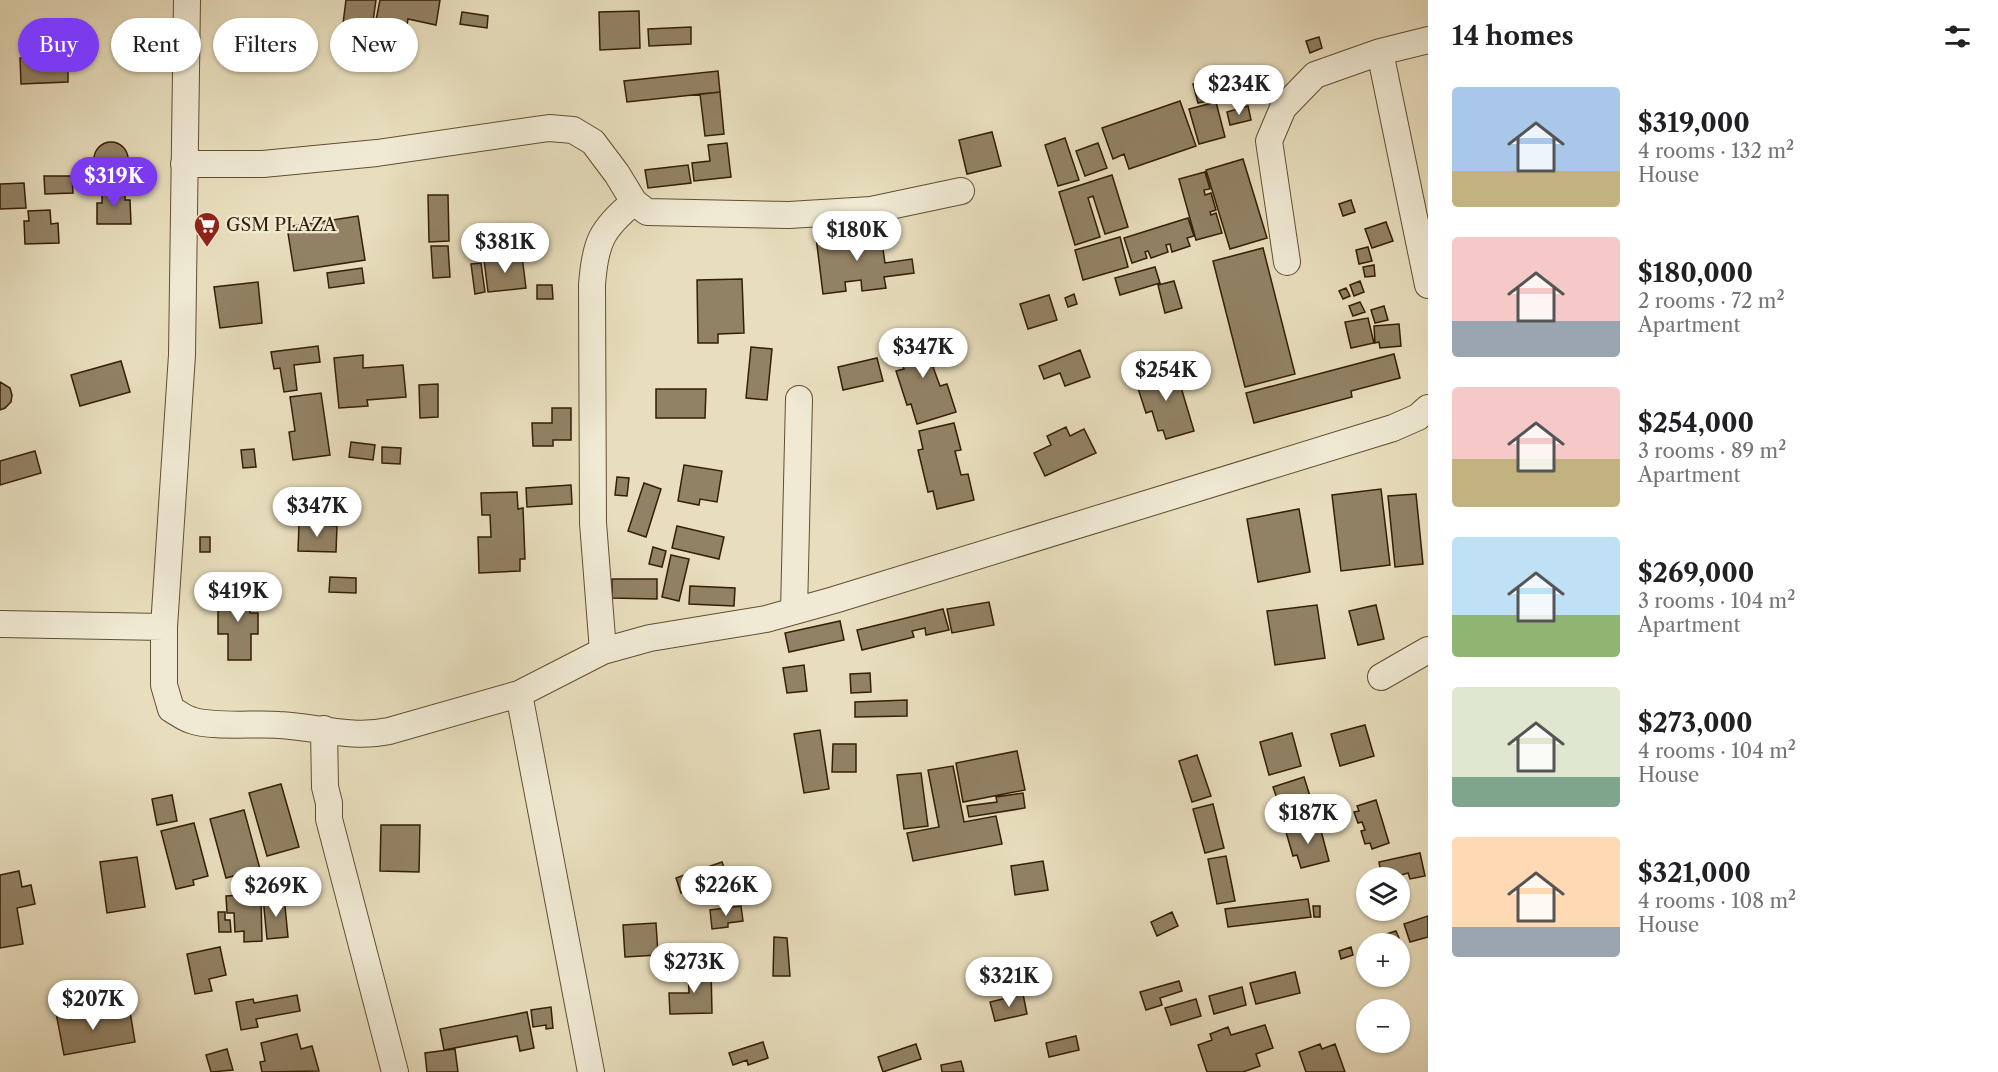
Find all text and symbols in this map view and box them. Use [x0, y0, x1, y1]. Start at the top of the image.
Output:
chip: Buy [18, 18, 99, 72]
chip: Rent [111, 18, 201, 72]
chip: Filters [213, 18, 318, 72]
chip: New [330, 18, 418, 72]
text: 14 homes [1452, 20, 1574, 52]
icon: filters [1941, 20, 1974, 53]
pin: $234K [1197, 65, 1281, 116]
text: $234K [1208, 72, 1270, 96]
text: $319,000 [1638, 107, 1750, 139]
icon: home [1500, 111, 1572, 183]
text: 4 rooms · 132 m² [1638, 139, 1794, 163]
pin: $319K [72, 157, 156, 208]
text: House [1638, 163, 1699, 187]
text: $319K [84, 164, 144, 188]
supermarket icon: GSM PLAZA [192, 210, 222, 248]
pin: $180K [815, 211, 899, 262]
place label: GSM PLAZA [226, 214, 337, 236]
text: $180K [826, 218, 888, 242]
pin: $381K [463, 223, 547, 274]
text: $381K [475, 230, 535, 254]
text: $180,000 [1638, 257, 1753, 289]
icon: home [1500, 261, 1572, 333]
text: 2 rooms · 72 m² [1638, 289, 1785, 313]
text: Apartment [1638, 313, 1741, 337]
pin: $347K [881, 328, 965, 379]
text: $347K [893, 335, 953, 359]
pin: $254K [1124, 351, 1208, 402]
text: $254K [1135, 358, 1197, 382]
text: $254,000 [1638, 407, 1754, 439]
icon: home [1500, 411, 1572, 483]
text: 3 rooms · 89 m² [1638, 439, 1786, 463]
text: Apartment [1638, 463, 1741, 487]
pin: $347K [275, 487, 359, 538]
text: $347K [287, 494, 347, 518]
text: $269,000 [1638, 557, 1754, 589]
icon: home [1500, 561, 1572, 633]
pin: $419K [196, 572, 280, 623]
text: $419K [208, 579, 268, 603]
text: 3 rooms · 104 m² [1638, 589, 1795, 613]
text: Apartment [1638, 613, 1741, 637]
text: $273,000 [1638, 707, 1753, 739]
icon: home [1500, 711, 1572, 783]
text: 4 rooms · 104 m² [1638, 739, 1796, 763]
text: House [1638, 763, 1699, 787]
pin: $187K [1266, 794, 1350, 845]
text: $187K [1279, 801, 1337, 825]
text: $321,000 [1638, 857, 1751, 889]
icon: home [1500, 861, 1572, 933]
pin: $226K [684, 866, 768, 917]
pin: $269K [234, 867, 318, 918]
map controls [1356, 867, 1410, 1053]
button: layers [1356, 867, 1410, 921]
text: $226K [695, 873, 757, 897]
text: $269K [245, 874, 307, 898]
text: 4 rooms · 108 m² [1638, 889, 1796, 913]
text: House [1638, 913, 1699, 937]
button: + [1356, 933, 1410, 987]
pin: $273K [652, 943, 736, 994]
text: $273K [664, 950, 724, 974]
pin: $321K [967, 957, 1051, 1008]
text: $321K [979, 964, 1039, 988]
pin: $207K [51, 980, 135, 1031]
text: $207K [62, 987, 124, 1011]
button: − [1356, 999, 1410, 1053]

